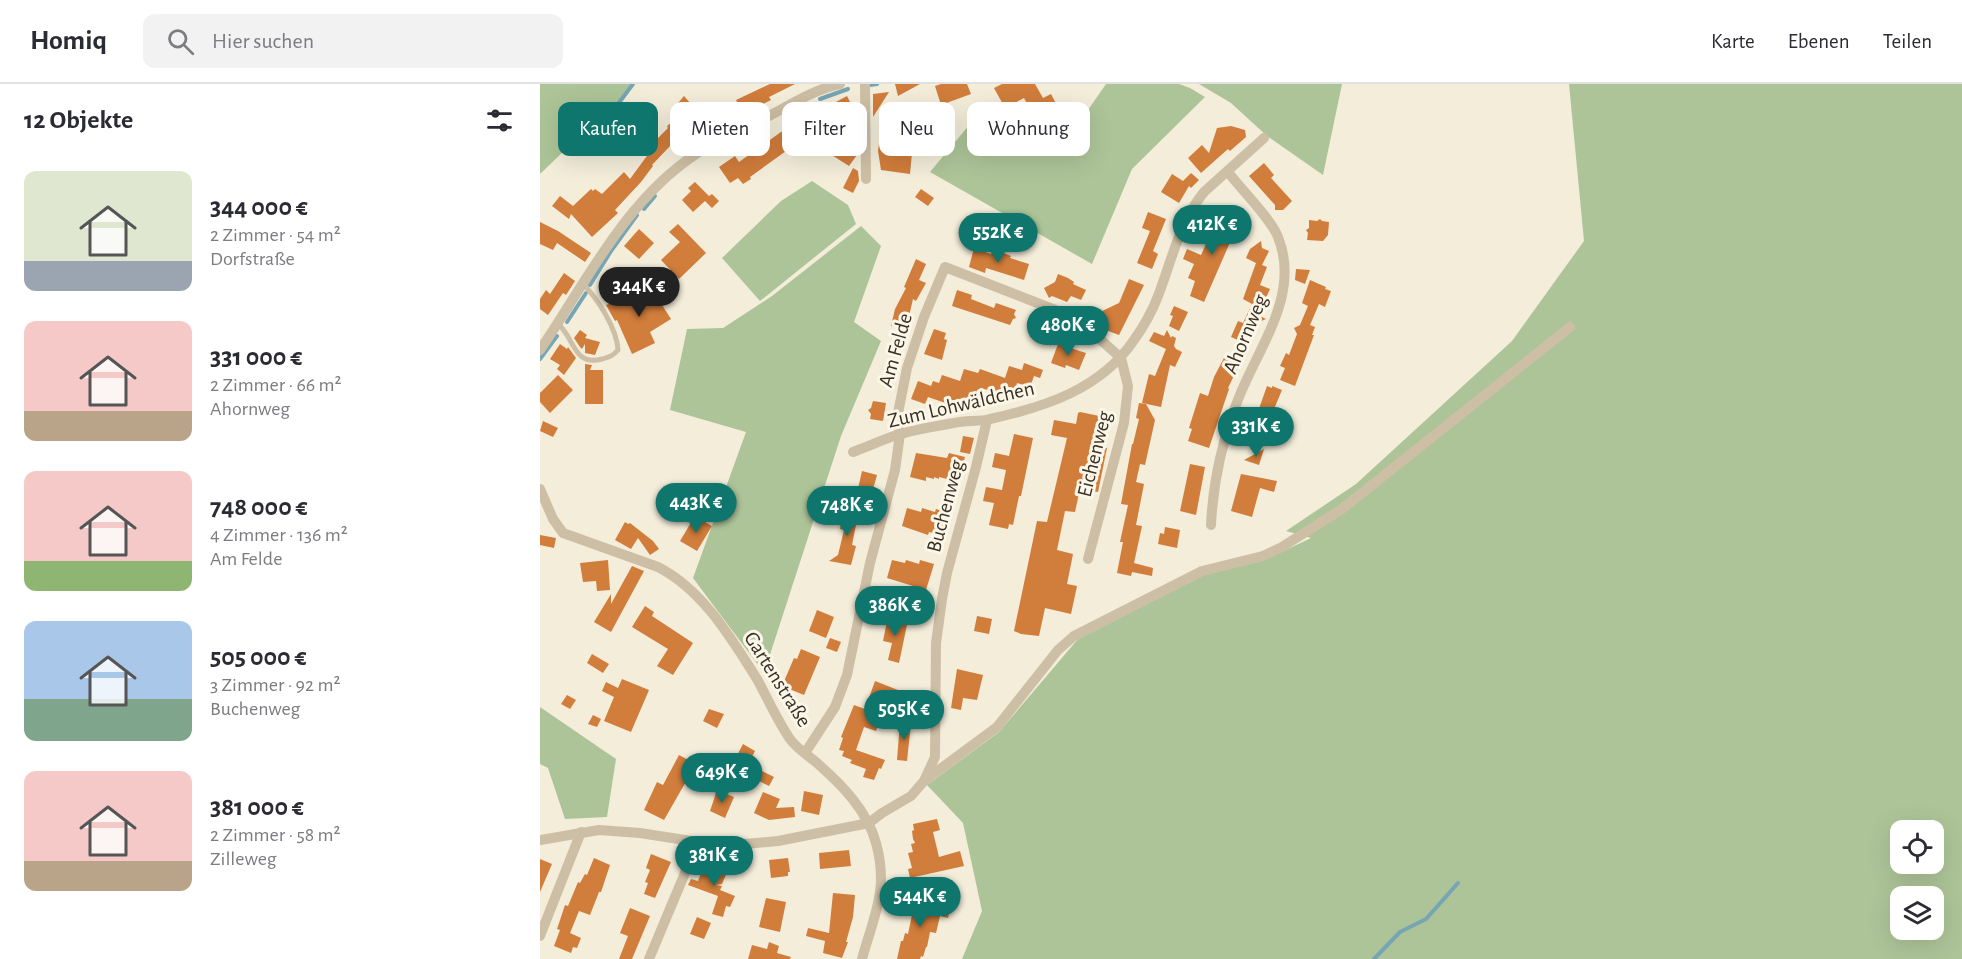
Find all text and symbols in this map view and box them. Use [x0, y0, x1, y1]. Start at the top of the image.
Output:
search box [143, 14, 563, 68]
icon: search [164, 25, 197, 58]
text: Homiq [30, 27, 107, 55]
text: Hier suchen [212, 30, 314, 52]
text: Karte [1711, 31, 1755, 52]
text: Ebenen [1788, 31, 1850, 52]
text: Teilen [1883, 31, 1932, 52]
chip: Kaufen [558, 102, 658, 156]
chip: Mieten [670, 102, 770, 156]
chip: Filter [782, 102, 867, 156]
chip: Neu [879, 102, 955, 156]
chip: Wohnung [967, 102, 1090, 156]
icon: filters [483, 104, 516, 137]
text: 12 Objekte [24, 107, 133, 133]
text: 344 000 € [210, 194, 308, 220]
icon: home [72, 195, 144, 267]
pin: 412K € [1163, 205, 1261, 256]
pin: 552K € [949, 213, 1047, 264]
text: 412K € [1187, 214, 1237, 234]
text: 552K € [973, 222, 1023, 242]
text: 2 Zimmer · 54 m² [210, 225, 341, 245]
text: Dorfstraße [210, 249, 295, 269]
pin: 344K € [590, 267, 688, 318]
text: 344K € [613, 276, 665, 296]
street label: Ahornweg [1219, 291, 1272, 377]
pin: 480K € [1019, 306, 1117, 357]
street label: Am Felde [875, 311, 916, 390]
text: 480K € [1041, 315, 1095, 335]
text: 331 000 € [210, 344, 302, 370]
icon: home [72, 345, 144, 417]
text: 2 Zimmer · 66 m² [210, 375, 342, 395]
street label: Zum Lohwäldchen [886, 377, 1037, 432]
text: Ahornweg [210, 399, 290, 419]
pin: 331K € [1207, 407, 1305, 458]
street label: Eichenweg [1074, 408, 1115, 499]
text: 331K € [1232, 416, 1280, 436]
street label: Buchenweg [923, 457, 968, 555]
pin: 443K € [647, 483, 745, 534]
pin: 748K € [798, 486, 896, 537]
text: 443K € [670, 492, 722, 512]
text: 748 000 € [210, 494, 308, 520]
icon: home [72, 495, 144, 567]
text: 748K € [821, 495, 873, 515]
text: 4 Zimmer · 136 m² [210, 525, 348, 545]
text: Am Felde [210, 549, 282, 569]
pin: 386K € [846, 586, 944, 637]
text: 386K € [869, 595, 921, 615]
street label: Gartenstraße [740, 628, 815, 730]
text: 505 000 € [210, 644, 307, 670]
icon: home [72, 645, 144, 717]
text: 3 Zimmer · 92 m² [210, 675, 340, 695]
pin: 505K € [855, 690, 953, 741]
text: Buchenweg [210, 699, 300, 719]
text: 505K € [878, 699, 930, 719]
pin: 649K € [673, 753, 771, 804]
text: 649K € [695, 762, 749, 782]
text: 381 000 € [210, 794, 304, 820]
icon: home [72, 795, 144, 867]
map controls [1890, 820, 1944, 940]
button: locate [1890, 820, 1944, 874]
text: 2 Zimmer · 58 m² [210, 825, 341, 845]
pin: 381K € [665, 836, 763, 887]
text: 381K € [689, 845, 739, 865]
text: Zilleweg [210, 849, 276, 869]
pin: 544K € [871, 877, 969, 928]
text: 544K € [894, 886, 946, 906]
button: layers [1890, 886, 1944, 940]

